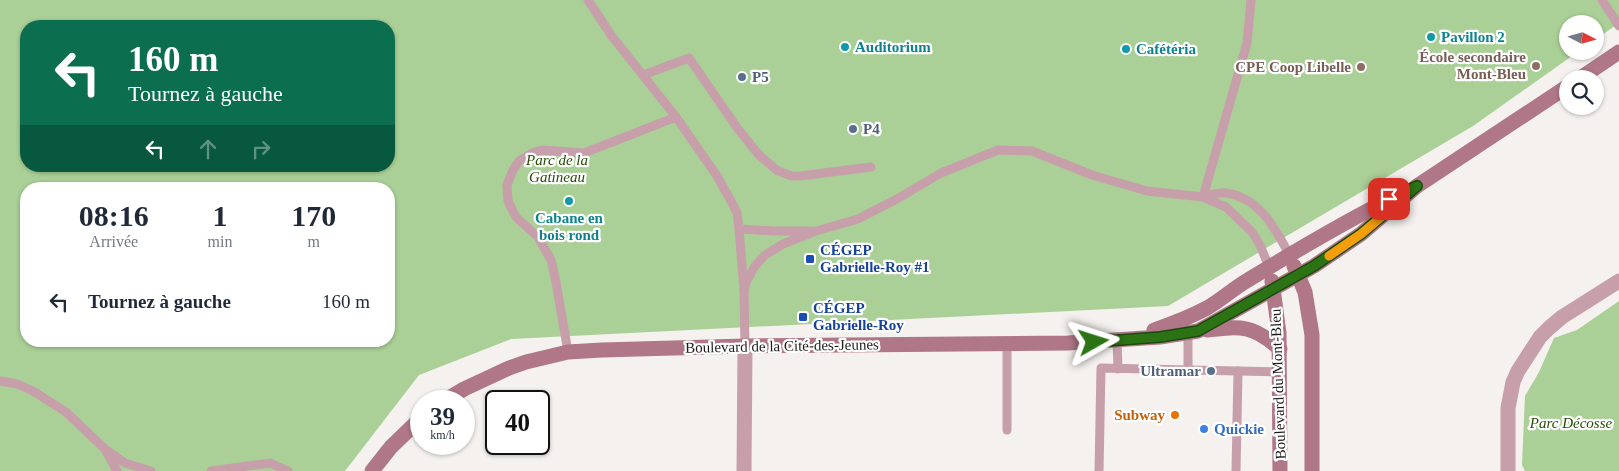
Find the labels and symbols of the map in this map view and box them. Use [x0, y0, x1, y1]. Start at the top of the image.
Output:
north arrow [1559, 15, 1604, 60]
place label: Pavillon 2 [1441, 29, 1505, 45]
marker: Pavillon 2 [1425, 31, 1437, 43]
place label: Auditorium [855, 39, 931, 55]
marker: Auditorium [839, 41, 851, 53]
place label: Cafétéria [1136, 41, 1196, 57]
marker: Cafétéria [1120, 43, 1132, 55]
place label: École secondaire Mont-Bleu [1419, 49, 1526, 82]
place label: CPE Coop Libelle [1235, 59, 1351, 75]
marker: École secondaire Mont-Bleu [1530, 60, 1542, 72]
marker: CPE Coop Libelle [1355, 61, 1367, 73]
place label: P5 [752, 69, 769, 85]
marker: P5 [736, 71, 748, 83]
place label: P4 [863, 121, 880, 137]
marker: P4 [847, 123, 859, 135]
park label: Parc de la Gatineau [525, 152, 588, 185]
pin [1368, 178, 1410, 220]
marker: Cabane en bois rond [563, 195, 575, 207]
place label: Cabane en bois rond [535, 210, 604, 243]
place label: CÉGEP Gabrielle-Roy #1 [820, 242, 930, 275]
marker: CÉGEP Gabrielle-Roy #1 [804, 253, 816, 265]
place label: CÉGEP Gabrielle-Roy [813, 300, 904, 333]
street label: Boulevard du Mont-Bleu [1267, 308, 1289, 460]
marker: CÉGEP Gabrielle-Roy [797, 311, 809, 323]
position arrow [1067, 315, 1119, 367]
street label: Boulevard de la Cité-des-Jeunes [685, 336, 879, 356]
place label: Ultramar [1140, 363, 1201, 379]
marker: Ultramar [1205, 365, 1217, 377]
speed limit sign: 40 [485, 390, 550, 455]
place label: Subway [1114, 407, 1166, 423]
marker: Subway [1169, 409, 1181, 421]
park label: Parc Décosse [1529, 415, 1613, 431]
place label: Quickie [1214, 421, 1264, 437]
marker: Quickie [1198, 423, 1210, 435]

